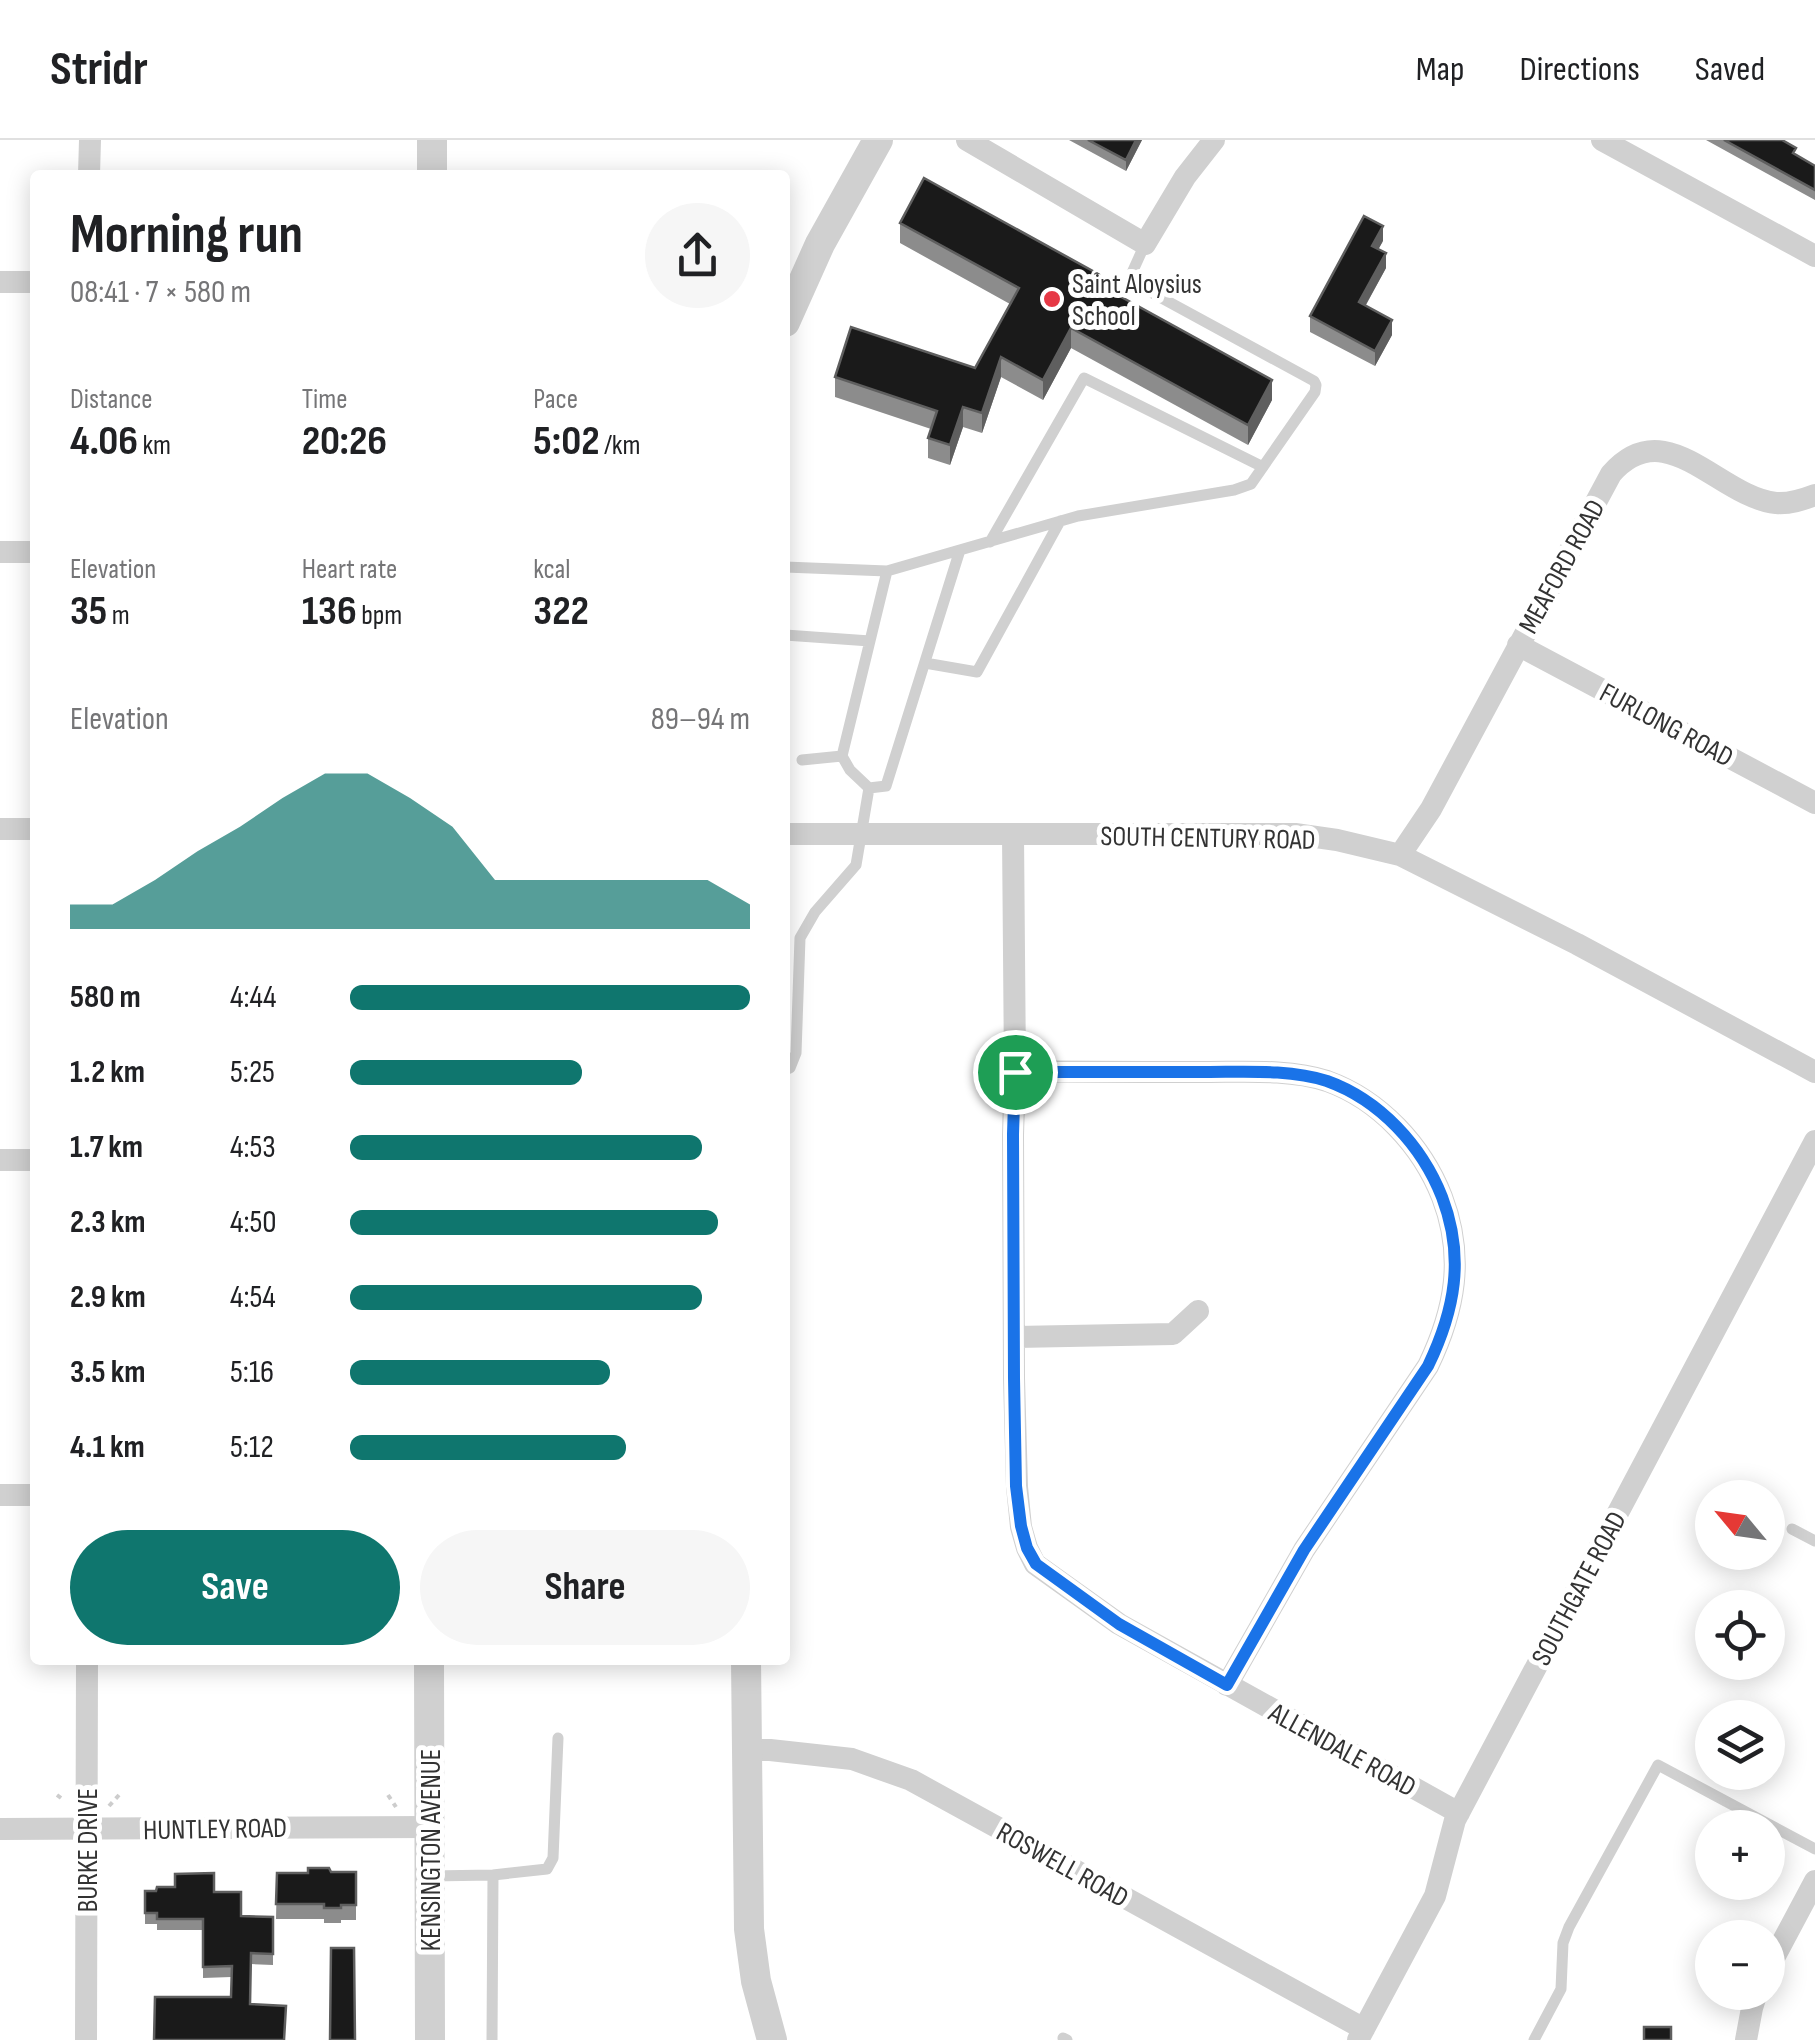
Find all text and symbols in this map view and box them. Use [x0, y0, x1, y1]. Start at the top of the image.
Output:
text: Stridr [50, 41, 148, 98]
text: Map [1416, 48, 1465, 91]
text: Directions [1520, 48, 1640, 91]
text: Saved [1695, 48, 1765, 91]
text: Morning run [70, 202, 303, 269]
button: share [645, 203, 750, 308]
place label: Saint Aloysius School [1072, 268, 1202, 333]
text: 08:41 · 7 × 580 m [70, 273, 251, 312]
marker: Saint Aloysius School [1041, 288, 1063, 310]
text: Distance [70, 383, 153, 416]
text: Time [302, 383, 347, 416]
text: Pace [533, 383, 578, 416]
text: 4.06 [70, 416, 138, 467]
text: 20:26 [302, 416, 387, 467]
text: 5:02 [533, 416, 600, 467]
text: km [138, 429, 171, 462]
text: /km [600, 429, 640, 462]
street label: MEAFORD ROAD [1512, 494, 1613, 639]
text: Elevation [70, 553, 156, 586]
text: Heart rate [302, 553, 397, 586]
text: kcal [533, 553, 570, 586]
text: 35 [70, 586, 107, 637]
text: 136 [302, 586, 357, 637]
text: 322 [533, 586, 589, 637]
text: m [107, 599, 130, 632]
text: bpm [357, 599, 402, 632]
street label: FURLONG ROAD [1594, 676, 1739, 774]
text: Elevation [70, 700, 169, 739]
text: 89–94 m [651, 700, 750, 739]
street label: SOUTH CENTURY ROAD [1100, 820, 1316, 857]
text: 580 m [70, 978, 141, 1017]
text: 4:44 [230, 978, 276, 1017]
pin [973, 1030, 1058, 1115]
icon: arrive [988, 1045, 1043, 1100]
text: 1.2 km [70, 1053, 145, 1092]
text: 5:25 [230, 1053, 275, 1092]
text: 1.7 km [70, 1128, 143, 1167]
text: 4:53 [230, 1128, 276, 1167]
text: 2.3 km [70, 1203, 145, 1242]
text: 4:50 [230, 1203, 277, 1242]
text: 2.9 km [70, 1278, 146, 1317]
text: 4:54 [230, 1278, 276, 1317]
text: 3.5 km [70, 1353, 145, 1392]
text: 5:16 [230, 1353, 274, 1392]
text: 4.1 km [70, 1428, 145, 1467]
text: 5:12 [230, 1428, 274, 1467]
north arrow [1695, 1480, 1785, 1570]
map controls [1695, 1480, 1785, 2010]
street label: SOUTHGATE ROAD [1525, 1506, 1634, 1671]
button: Save [70, 1530, 400, 1645]
button: Share [420, 1530, 750, 1645]
button: locate [1695, 1590, 1785, 1680]
street label: ALLENDALE ROAD [1262, 1696, 1421, 1804]
button: layers [1695, 1700, 1785, 1790]
street label: KENSINGTON AVENUE [415, 1749, 448, 1951]
street label: BURKE DRIVE [72, 1788, 105, 1912]
button: + [1695, 1810, 1785, 1900]
street label: HUNTLEY ROAD [143, 1812, 287, 1847]
street label: ROSWELL ROAD [991, 1816, 1134, 1915]
button: − [1695, 1920, 1785, 2010]

